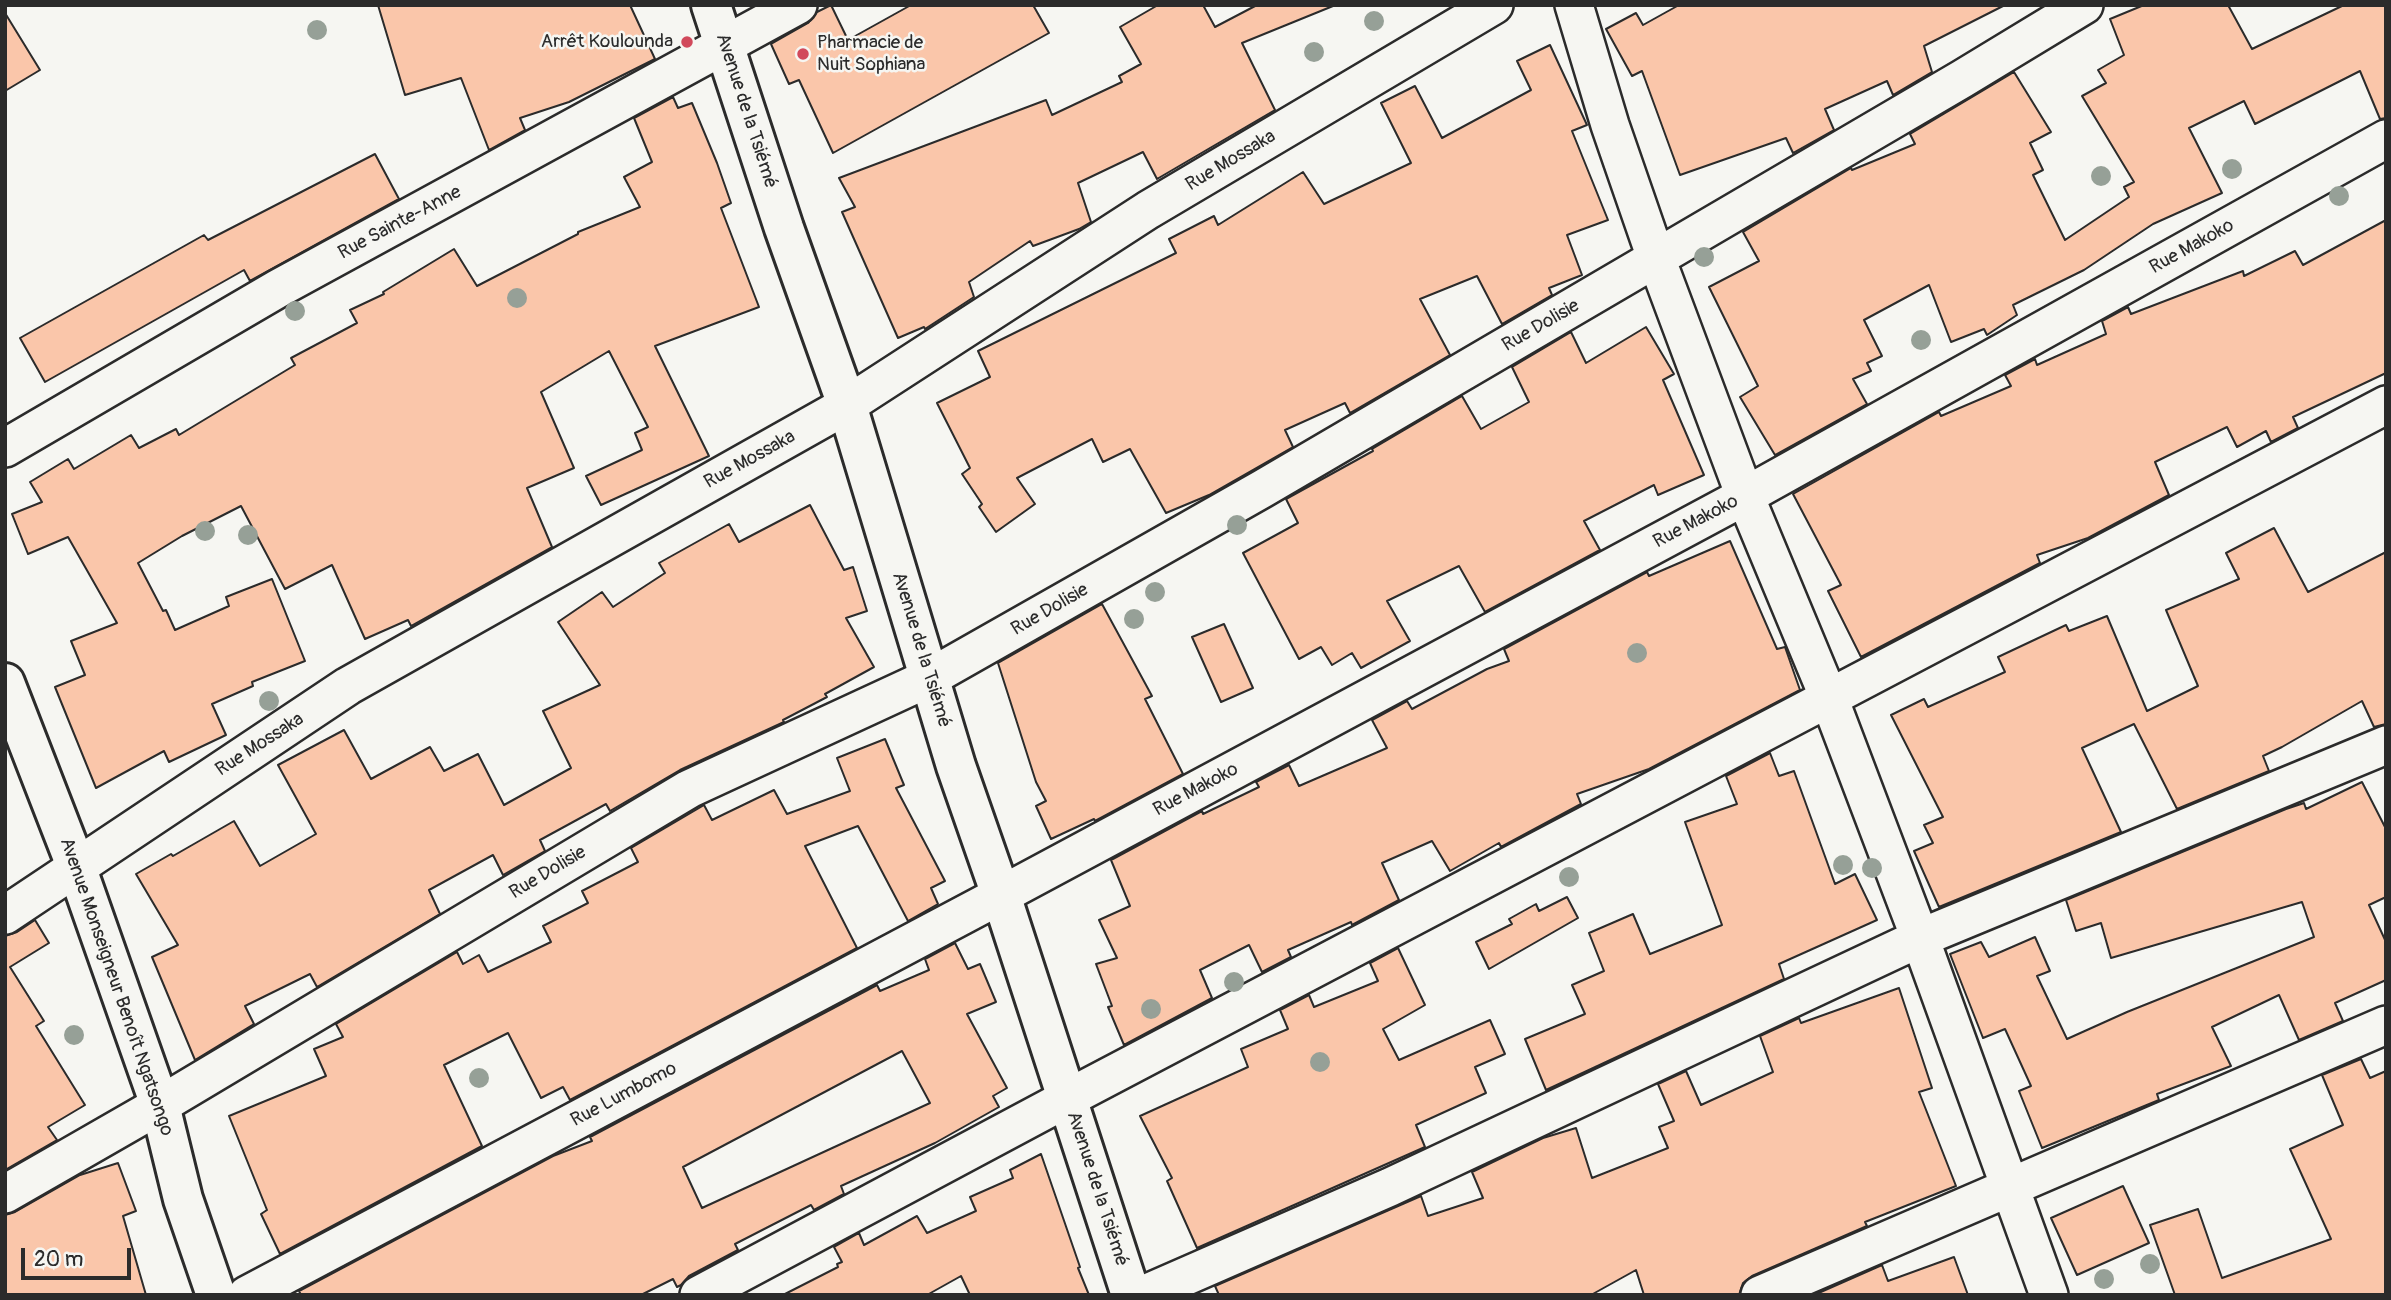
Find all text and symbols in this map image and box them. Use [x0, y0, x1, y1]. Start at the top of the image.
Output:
place label: Arrêt Koulounda [541, 31, 673, 53]
street label: Avenue de la Tsiémé [710, 31, 782, 191]
place label: Pharmacie de Nuit Sophiana [817, 32, 925, 76]
marker: Arrêt Koulounda [679, 34, 695, 50]
marker: Pharmacie de Nuit Sophiana [795, 46, 811, 62]
street label: Rue Mossaka [1182, 125, 1280, 197]
street label: Rue Sainte-Anne [335, 181, 465, 265]
street label: Rue Makoko [2146, 215, 2238, 279]
street label: Rue Dolisie [1498, 295, 1584, 357]
street label: Rue Mossaka [701, 426, 799, 494]
street label: Rue Makoko [1650, 490, 1742, 554]
street label: Avenue de la Tsiémé [886, 569, 956, 731]
street label: Rue Dolisie [1007, 579, 1093, 641]
street label: Rue Mossaka [212, 708, 308, 782]
street label: Rue Makoko [1150, 758, 1242, 822]
street label: Avenue Monseigneur Benoît Ngatsongo [54, 835, 178, 1139]
street label: Rue Dolisie [506, 841, 590, 905]
street label: Rue Lumbomo [567, 1058, 681, 1132]
street label: Avenue de la Tsiémé [1061, 1109, 1133, 1269]
scale bar [24, 1234, 135, 1278]
text: 20 m [34, 1246, 83, 1273]

